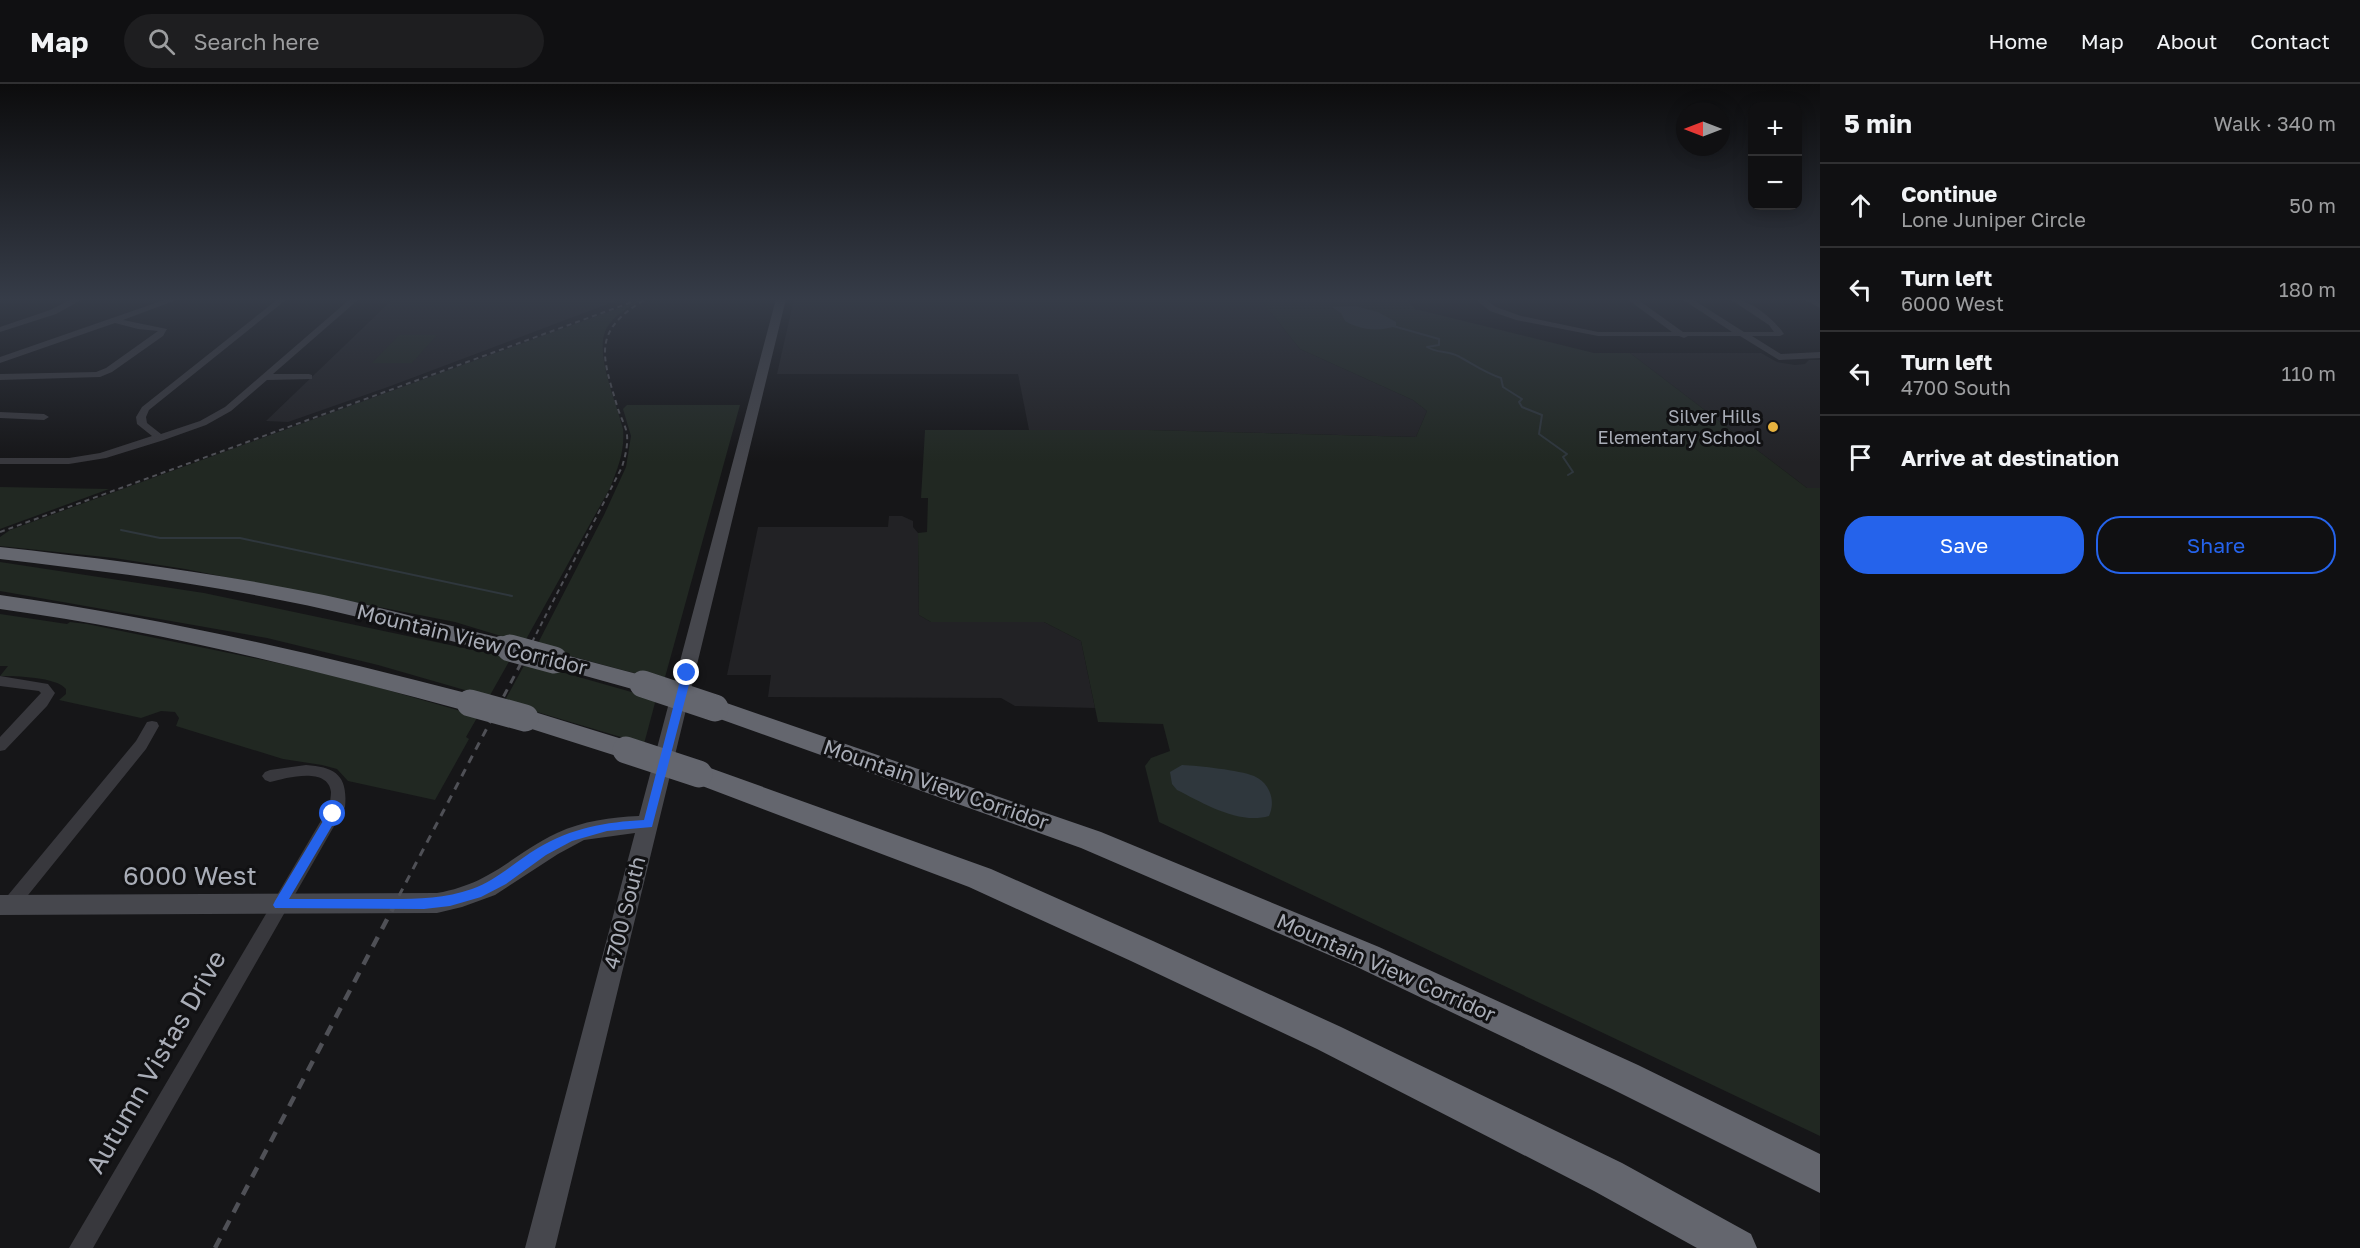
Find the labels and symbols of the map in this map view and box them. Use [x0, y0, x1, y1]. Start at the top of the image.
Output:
north arrow [1676, 102, 1730, 156]
place label: Silver Hills Elementary School [1597, 405, 1761, 448]
marker: Silver Hills Elementary School [1766, 420, 1780, 434]
street label: Mountain View Corridor [354, 598, 590, 680]
route end [673, 659, 699, 685]
street label: Mountain View Corridor [820, 733, 1052, 835]
route start [319, 800, 345, 826]
street label: 4700 South [597, 854, 651, 972]
street label: 6000 West [123, 860, 257, 891]
street label: Mountain View Corridor [1273, 907, 1500, 1027]
street label: Autumn Vistas Drive [79, 945, 232, 1179]

